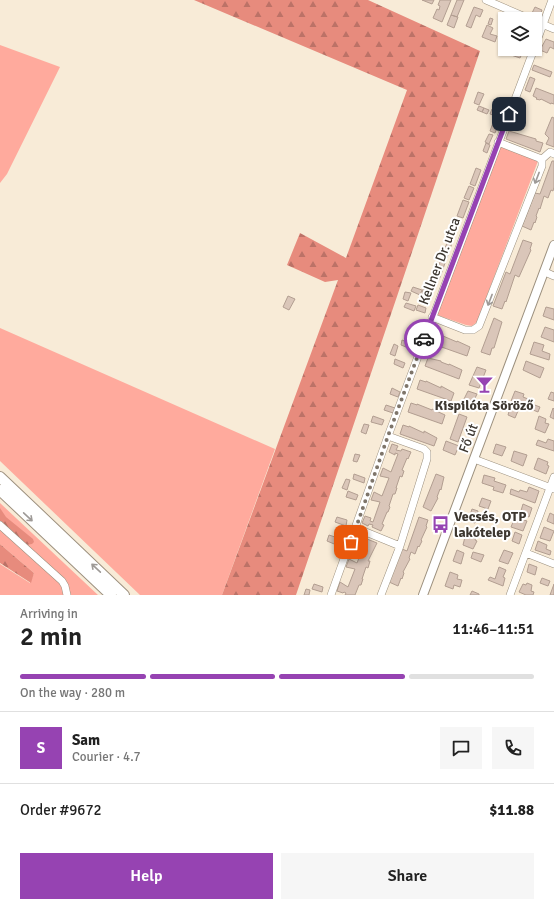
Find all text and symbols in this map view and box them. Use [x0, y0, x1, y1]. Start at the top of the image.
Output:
map controls [498, 12, 542, 56]
button: layers [498, 12, 542, 56]
pin [492, 97, 526, 131]
icon: home [498, 103, 520, 125]
one-way arrow [533, 172, 540, 184]
street label: Kellner Dr. utca [415, 215, 464, 307]
one-way arrow [485, 293, 493, 305]
courier [404, 319, 444, 359]
icon: car [413, 328, 435, 350]
bar icon: Kispilóta Söröző [474, 375, 494, 395]
place label: Kispilóta Söröző [435, 397, 533, 414]
street label: Fő út [455, 421, 482, 455]
place label: Vecsés, OTP lakótelep [454, 508, 527, 541]
one-way arrow [23, 512, 33, 521]
bus stop icon: Vecsés, OTP lakótelep [431, 514, 451, 534]
pin [334, 525, 368, 559]
icon: bag [340, 531, 362, 553]
one-way arrow [91, 563, 101, 573]
text: Arriving in [20, 606, 78, 622]
text: 11:46–11:51 [453, 620, 534, 638]
text: 2 min [20, 621, 82, 653]
text: On the way · 280 m [20, 685, 125, 701]
button: chat [440, 727, 482, 769]
button: phone [492, 727, 534, 769]
text: Sam [72, 731, 100, 749]
text: S [37, 739, 45, 757]
text: Courier · 4.7 [72, 749, 141, 765]
text: Order #9672 [20, 801, 102, 819]
text: $11.88 [489, 801, 534, 819]
button: Help [20, 853, 273, 899]
button: Share [281, 853, 534, 899]

